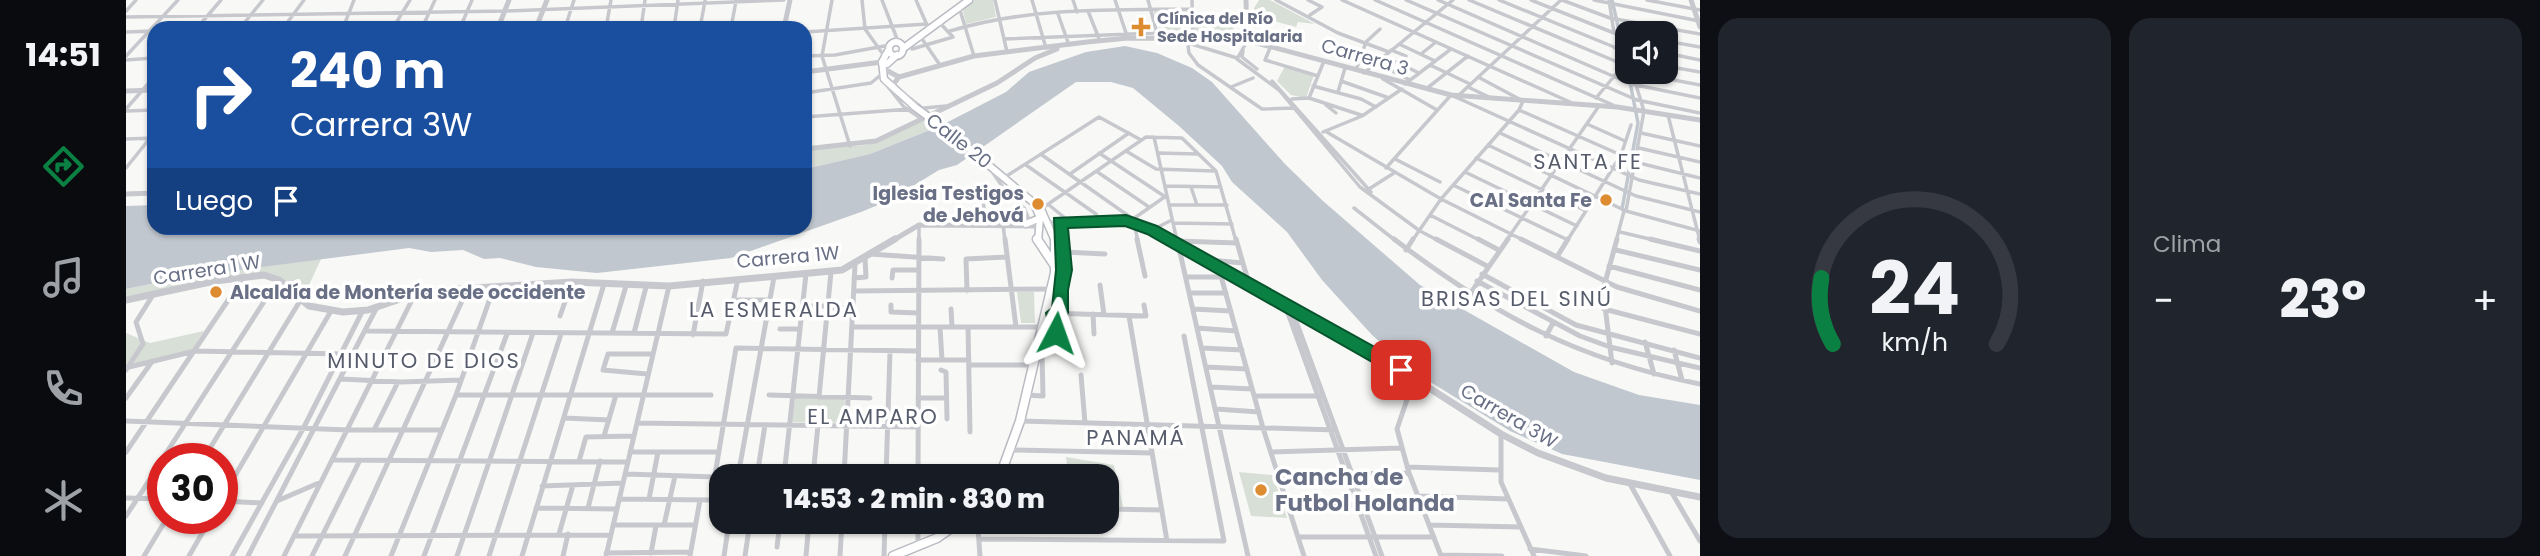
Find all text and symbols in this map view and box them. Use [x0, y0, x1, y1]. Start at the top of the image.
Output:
place label: Clínica del Río Sede Hospitalaria [1157, 7, 1303, 48]
marker: Clínica del Río Sede Hospitalaria [1131, 17, 1151, 37]
map controls [1615, 21, 1678, 84]
button: sound [1615, 21, 1678, 84]
text: 14:51 [25, 32, 101, 77]
street label: Carrera 3 [1318, 32, 1412, 82]
text: 240 m [290, 37, 445, 105]
icon: right [175, 49, 266, 140]
text: Carrera 3W [290, 102, 472, 147]
street label: Calle 20 [921, 107, 997, 175]
icon: directions [39, 142, 88, 191]
district label: SANTA FE [1533, 147, 1643, 176]
place label: Iglesia Testigos de Jehová [873, 180, 1024, 229]
icon: arrive [267, 182, 305, 220]
text: Luego [175, 183, 253, 219]
place label: CAI Santa Fe [1470, 187, 1592, 214]
marker: CAI Santa Fe [1598, 192, 1614, 208]
marker: Iglesia Testigos de Jehová [1030, 196, 1046, 212]
text: Clima [2153, 228, 2221, 260]
text: 24 [1869, 238, 1960, 339]
street label: Carrera 1W [735, 239, 841, 275]
street label: Carrera 1 W [151, 248, 263, 292]
icon: music [39, 253, 88, 302]
text: 23° [2280, 263, 2366, 336]
text: − [2153, 274, 2174, 327]
text: + [2472, 274, 2498, 327]
place label: Alcaldía de Montería sede occidente [230, 279, 586, 306]
marker: Alcaldía de Montería sede occidente [208, 284, 224, 300]
district label: BRISAS DEL SINÚ [1421, 284, 1613, 313]
district label: LA ESMERALDA [689, 295, 859, 324]
position arrow [1019, 296, 1093, 370]
text: km/h [1881, 325, 1948, 360]
pin [1371, 340, 1431, 400]
district label: MINUTO DE DIOS [327, 346, 521, 375]
icon: arrive [1382, 351, 1420, 389]
icon: phone [39, 364, 88, 413]
street label: Carrera 3W [1455, 377, 1563, 455]
district label: EL AMPARO [807, 402, 939, 431]
district label: PANAMÁ [1086, 423, 1186, 452]
speed limit sign: 30 [147, 443, 238, 534]
place label: Cancha de Futbol Holanda [1275, 461, 1455, 519]
icon: climate [39, 476, 88, 525]
text: 14:53 · 2 min · 830 m [783, 481, 1045, 517]
marker: Cancha de Futbol Holanda [1253, 482, 1269, 498]

